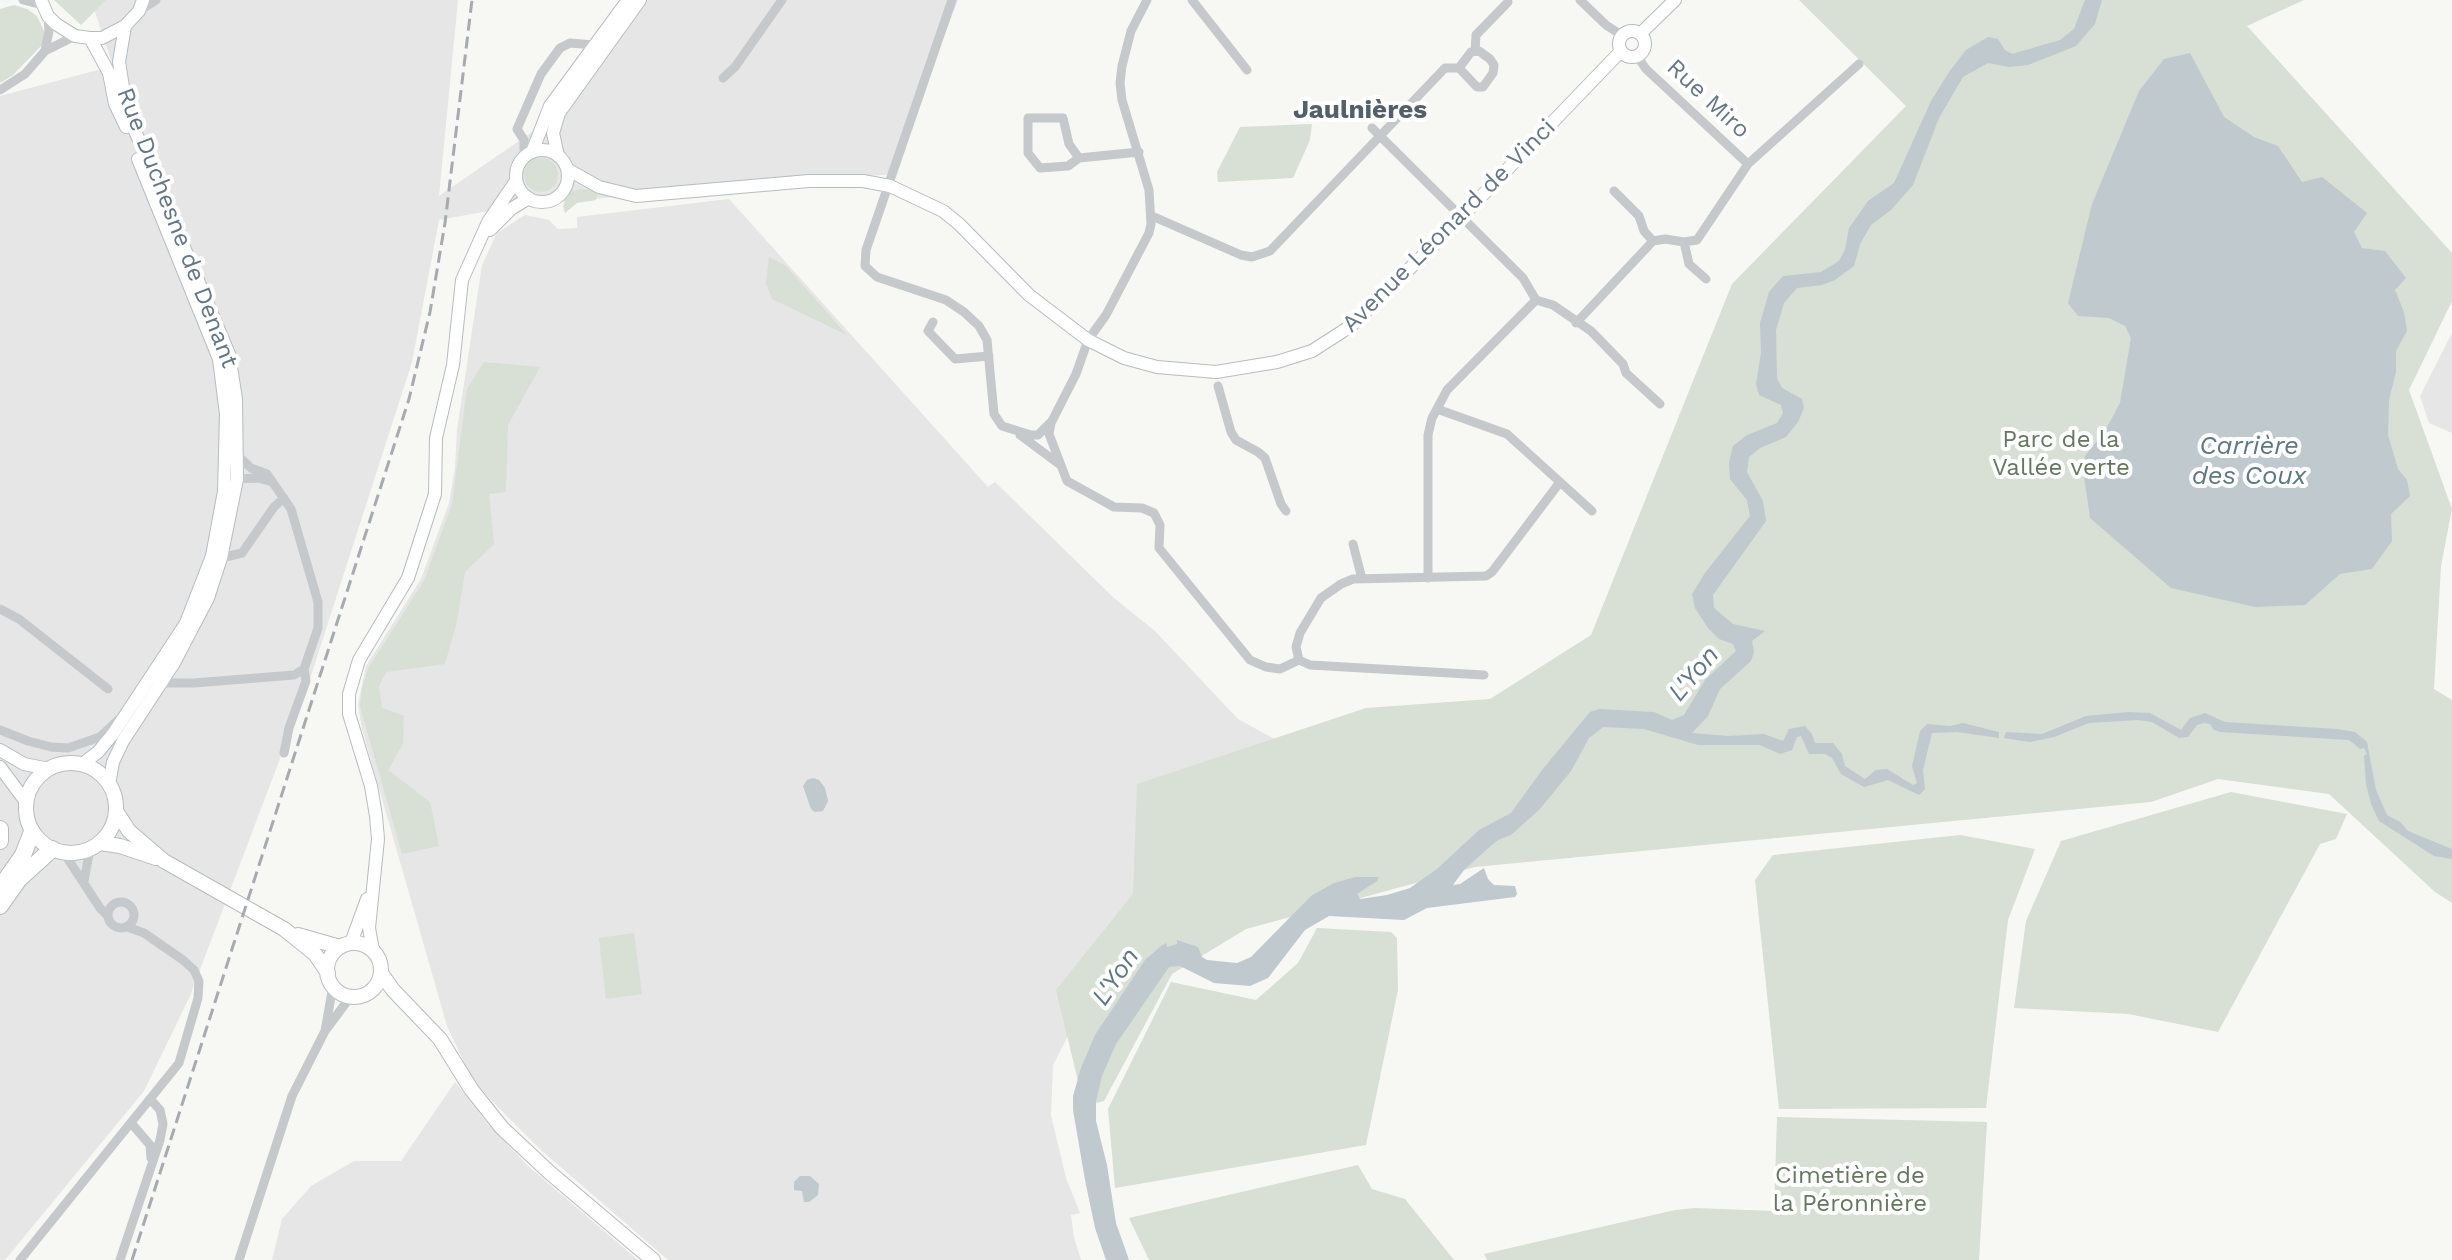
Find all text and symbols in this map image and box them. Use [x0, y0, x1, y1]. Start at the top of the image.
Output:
street label: Rue Miro [1660, 53, 1756, 145]
street label: Rue Duchesne de Denant [110, 84, 244, 372]
district label: Jaulnières [1293, 94, 1427, 126]
street label: Avenue Léonard de Vinci [1336, 113, 1562, 339]
park label: Parc de la Vallée verte [1992, 426, 2130, 482]
water label: Carrière des Coux [2192, 430, 2306, 492]
water label: L'Yon [1662, 640, 1726, 708]
water label: L'Yon [1086, 942, 1146, 1012]
park label: Cimetière de la Péronnière [1773, 1162, 1927, 1218]

